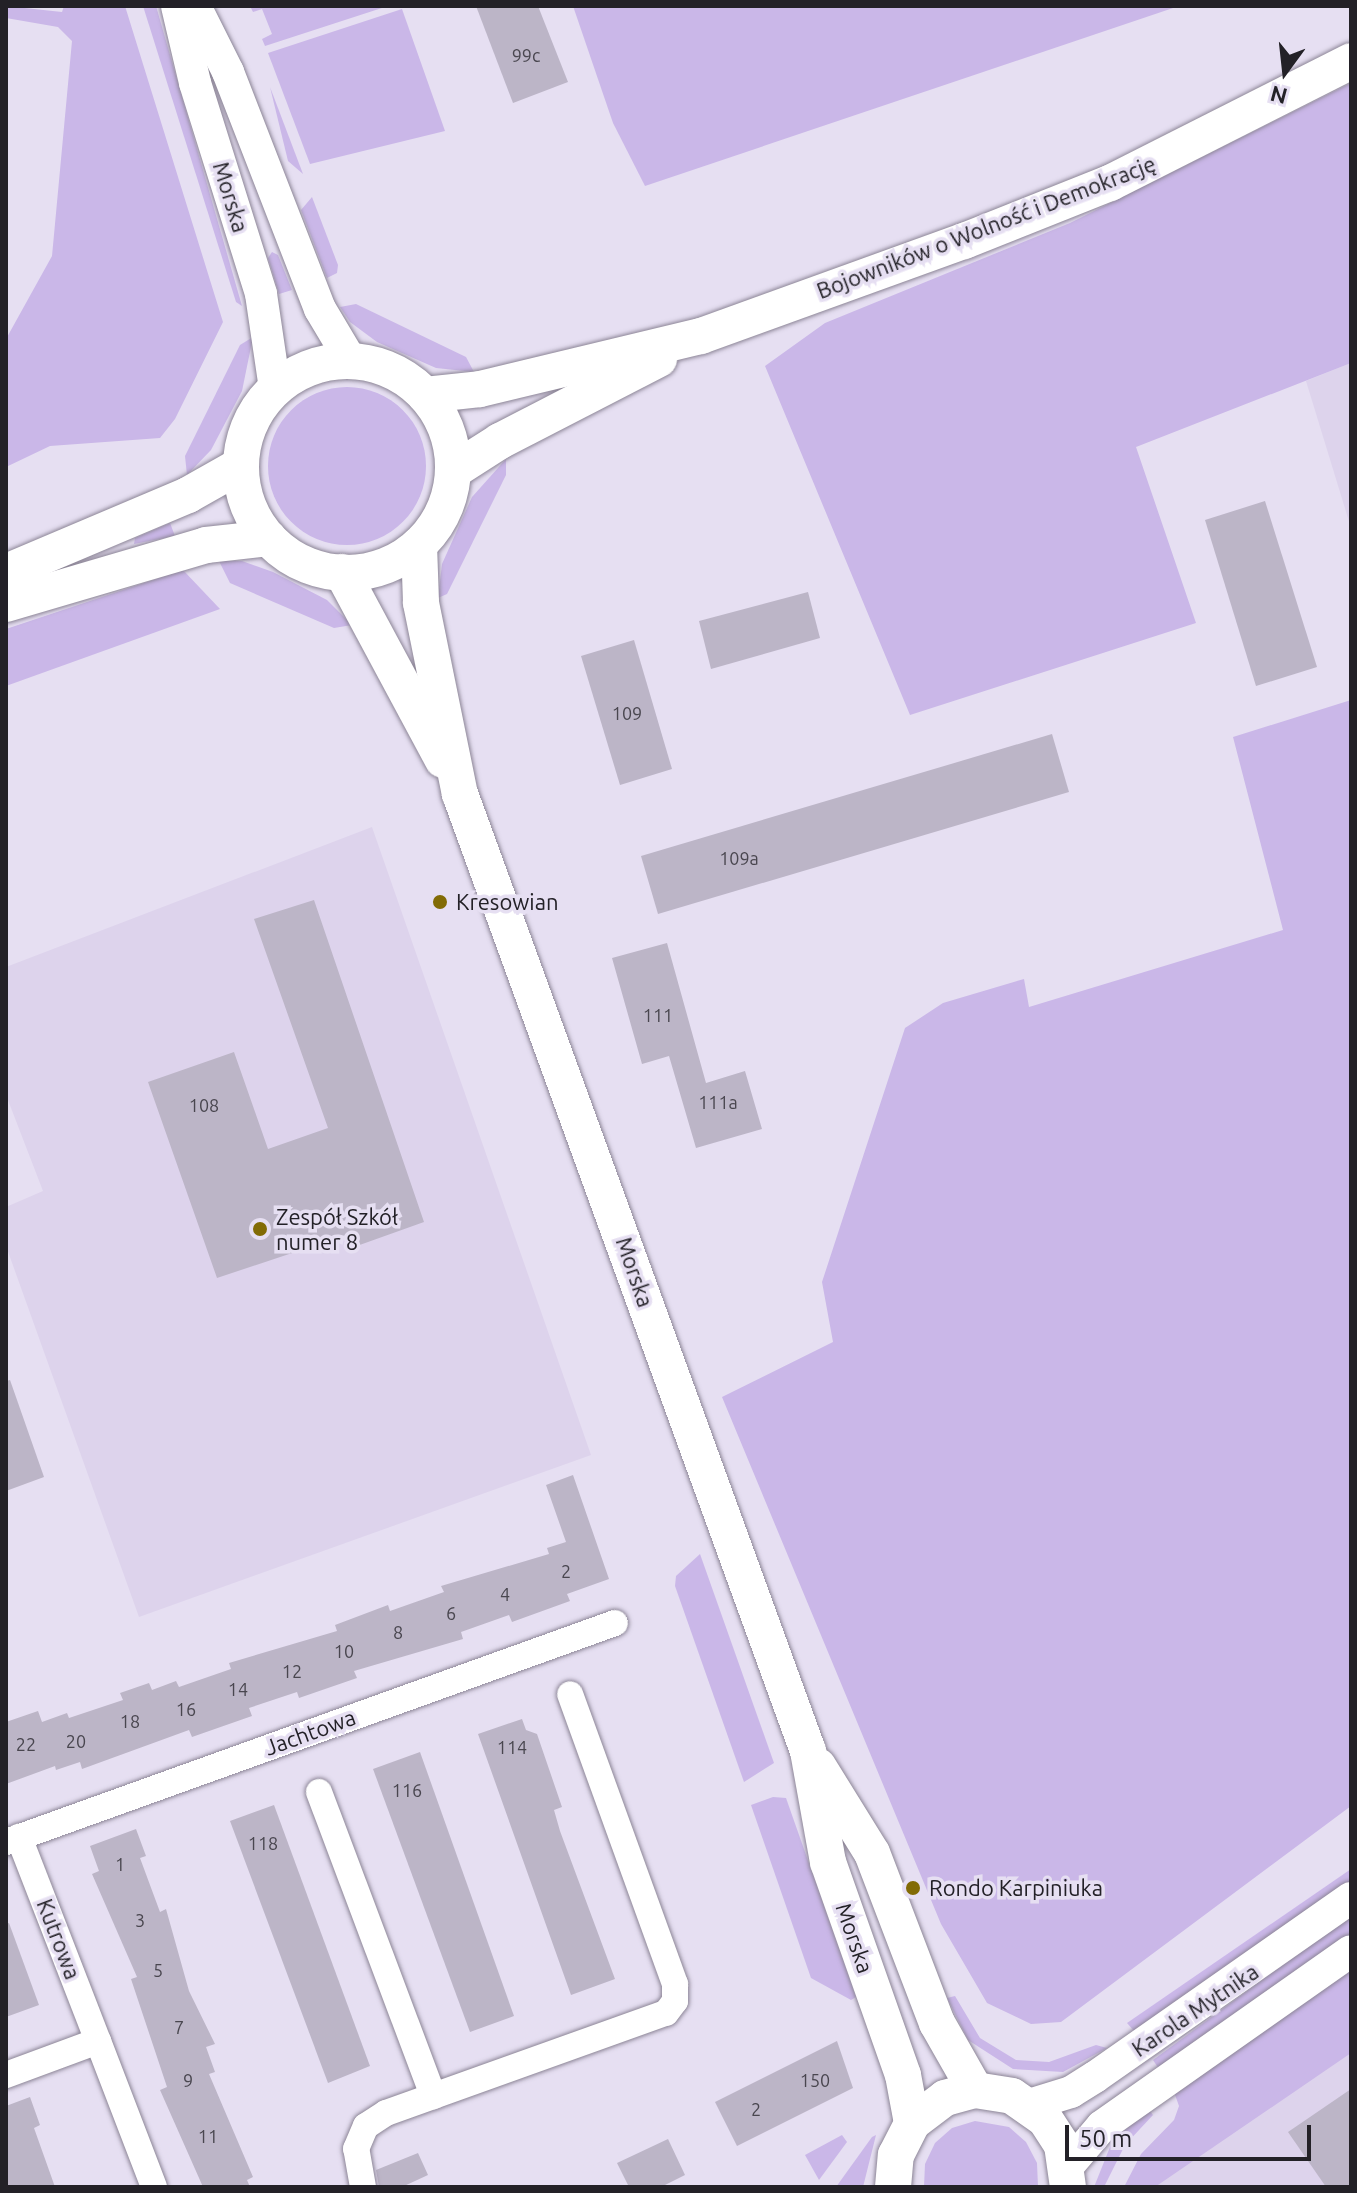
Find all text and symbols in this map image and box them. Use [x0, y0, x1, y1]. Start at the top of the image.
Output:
north arrow [1245, 32, 1325, 112]
house number: 99c [512, 44, 540, 66]
text: N [1268, 81, 1290, 110]
street label: Bojowników o Wolność i Demokrację [813, 150, 1159, 304]
street label: Morska [208, 159, 254, 235]
house number: 109 [612, 702, 642, 724]
house number: 109a [719, 847, 759, 869]
place label: Kresowian [456, 889, 559, 915]
marker: Kresowian [431, 893, 449, 911]
house number: 111 [643, 1004, 673, 1026]
house number: 111a [698, 1091, 738, 1113]
house number: 108 [189, 1094, 219, 1116]
place label: Zespół Szkół numer 8 [276, 1203, 398, 1254]
marker: Zespół Szkół numer 8 [251, 1220, 269, 1238]
street label: Morska [611, 1234, 659, 1310]
house number: 2 [561, 1560, 571, 1582]
house number: 4 [500, 1583, 510, 1605]
house number: 6 [446, 1602, 456, 1624]
house number: 8 [393, 1621, 403, 1643]
house number: 10 [334, 1640, 354, 1662]
house number: 12 [282, 1660, 302, 1682]
house number: 14 [228, 1678, 248, 1700]
house number: 16 [176, 1698, 196, 1720]
street label: Jachtowa [261, 1703, 359, 1761]
house number: 18 [120, 1710, 140, 1732]
house number: 20 [66, 1730, 86, 1752]
house number: 22 [16, 1733, 36, 1755]
house number: 114 [497, 1736, 527, 1758]
house number: 116 [392, 1779, 422, 1801]
house number: 118 [248, 1832, 278, 1854]
house number: 1 [115, 1853, 125, 1875]
place label: Rondo Karpiniuka [929, 1875, 1103, 1901]
marker: Rondo Karpiniuka [904, 1879, 922, 1897]
street label: Kutrowa [32, 1895, 86, 1983]
street label: Morska [831, 1900, 879, 1976]
house number: 3 [135, 1909, 145, 1931]
street label: Karola Mytnika [1127, 1958, 1263, 2062]
house number: 5 [153, 1959, 163, 1981]
house number: 7 [174, 2016, 184, 2038]
house number: 9 [183, 2069, 193, 2091]
house number: 150 [800, 2069, 830, 2091]
house number: 2 [751, 2098, 761, 2120]
scale bar [1069, 2109, 1315, 2159]
house number: 11 [198, 2125, 218, 2147]
text: 50 m [1079, 2125, 1132, 2152]

